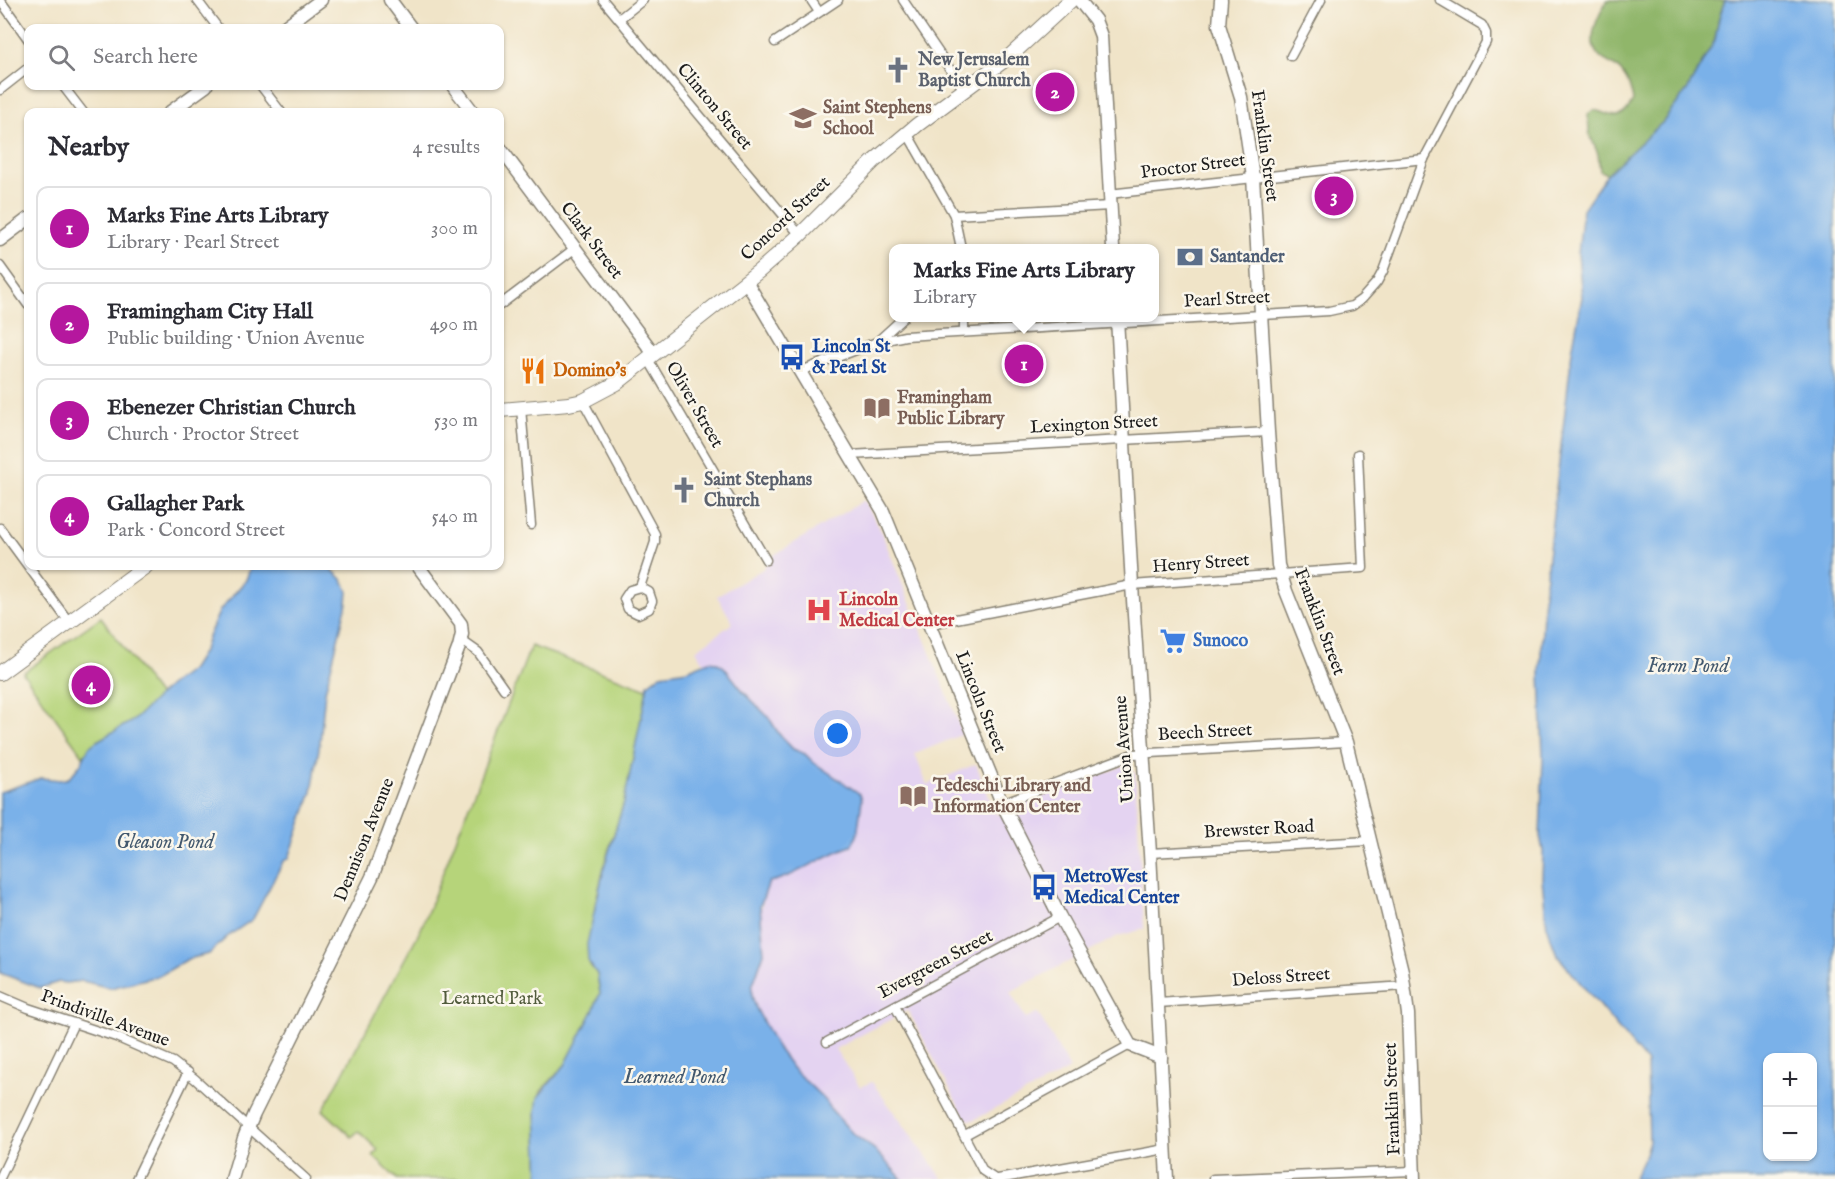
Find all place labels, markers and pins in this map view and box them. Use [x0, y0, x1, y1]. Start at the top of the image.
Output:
place label: New Jerusalem Baptist Church [917, 49, 1031, 93]
church icon: New Jerusalem Baptist Church [883, 55, 913, 85]
pin: 2 [1036, 70, 1074, 115]
place label: Saint Stephens School [823, 97, 932, 141]
school or university icon: Saint Stephens School [788, 103, 818, 133]
pin: 3 [1314, 174, 1354, 218]
bank icon: Santander [1175, 242, 1205, 272]
place label: Santander [1210, 246, 1285, 269]
place label: Lincoln St & Pearl St [812, 336, 891, 380]
bus stop icon: Lincoln St & Pearl St [777, 342, 807, 372]
pin: 1 [1004, 342, 1044, 386]
restaurant icon: Domino's [518, 356, 548, 386]
place label: Domino's [553, 360, 627, 383]
place label: Framingham Public Library [897, 387, 1006, 431]
library icon: Framingham Public Library [862, 393, 892, 423]
place label: Saint Stephans Church [704, 469, 813, 513]
church icon: Saint Stephans Church [669, 475, 699, 505]
place label: Lincoln Medical Center [839, 589, 955, 633]
hospital icon: Lincoln Medical Center [804, 595, 834, 625]
supermarket icon: Sunoco [1158, 626, 1188, 656]
place label: Sunoco [1193, 630, 1249, 653]
pin: 4 [72, 662, 110, 708]
place label: Tedeschi Library and Information Center [932, 775, 1091, 819]
library icon: Tedeschi Library and Information Center [898, 781, 928, 811]
place label: MetroWest Medical Center [1064, 866, 1180, 910]
bus stop icon: MetroWest Medical Center [1029, 872, 1059, 902]

